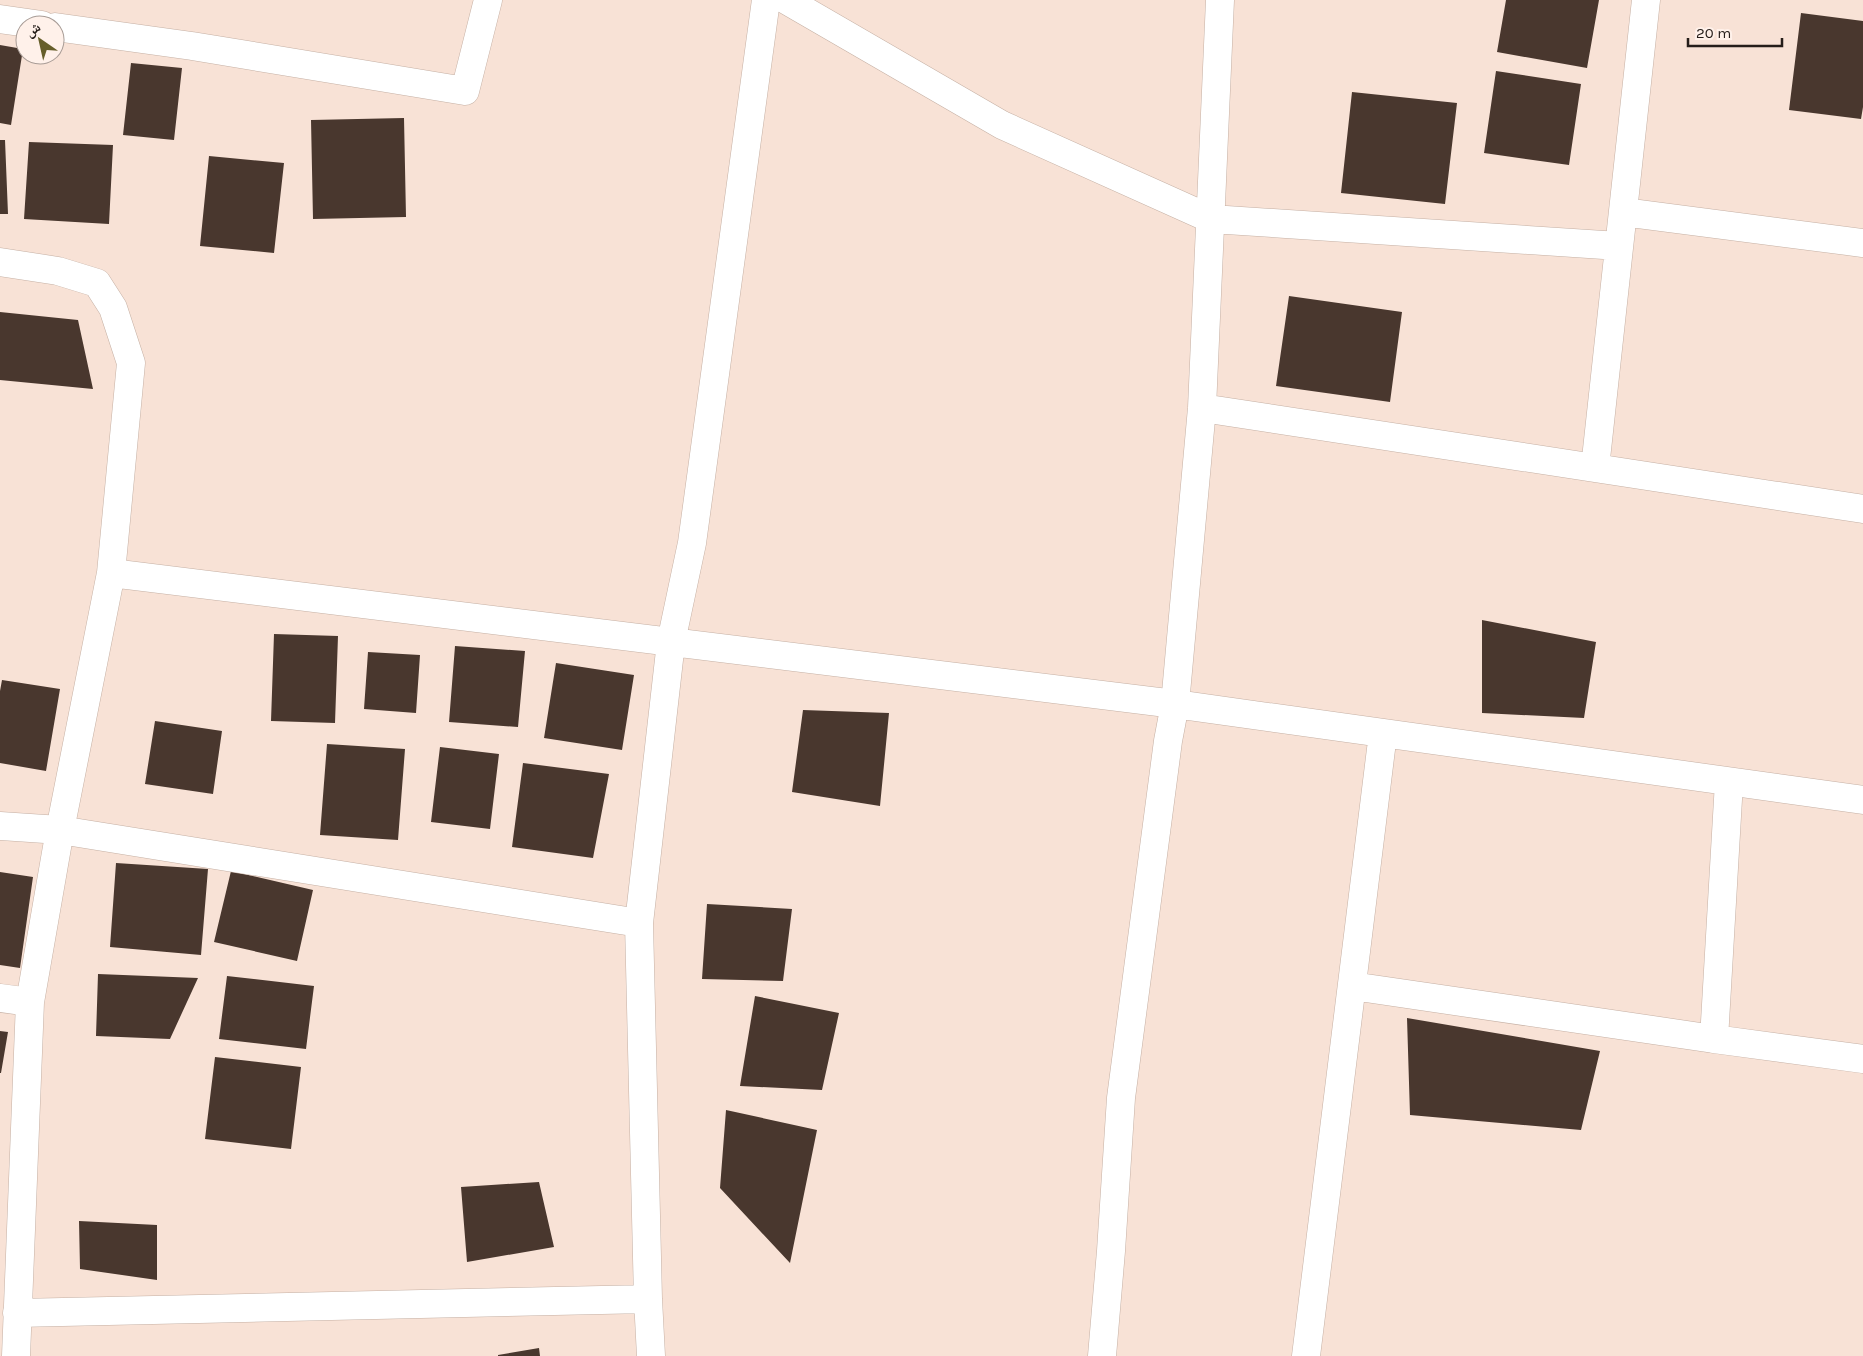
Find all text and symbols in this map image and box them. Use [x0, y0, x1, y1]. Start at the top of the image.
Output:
north arrow [15, 15, 65, 65]
scale bar [1688, 15, 1782, 47]
text: ش [22, 18, 44, 41]
text: 20 m [1696, 24, 1731, 42]

